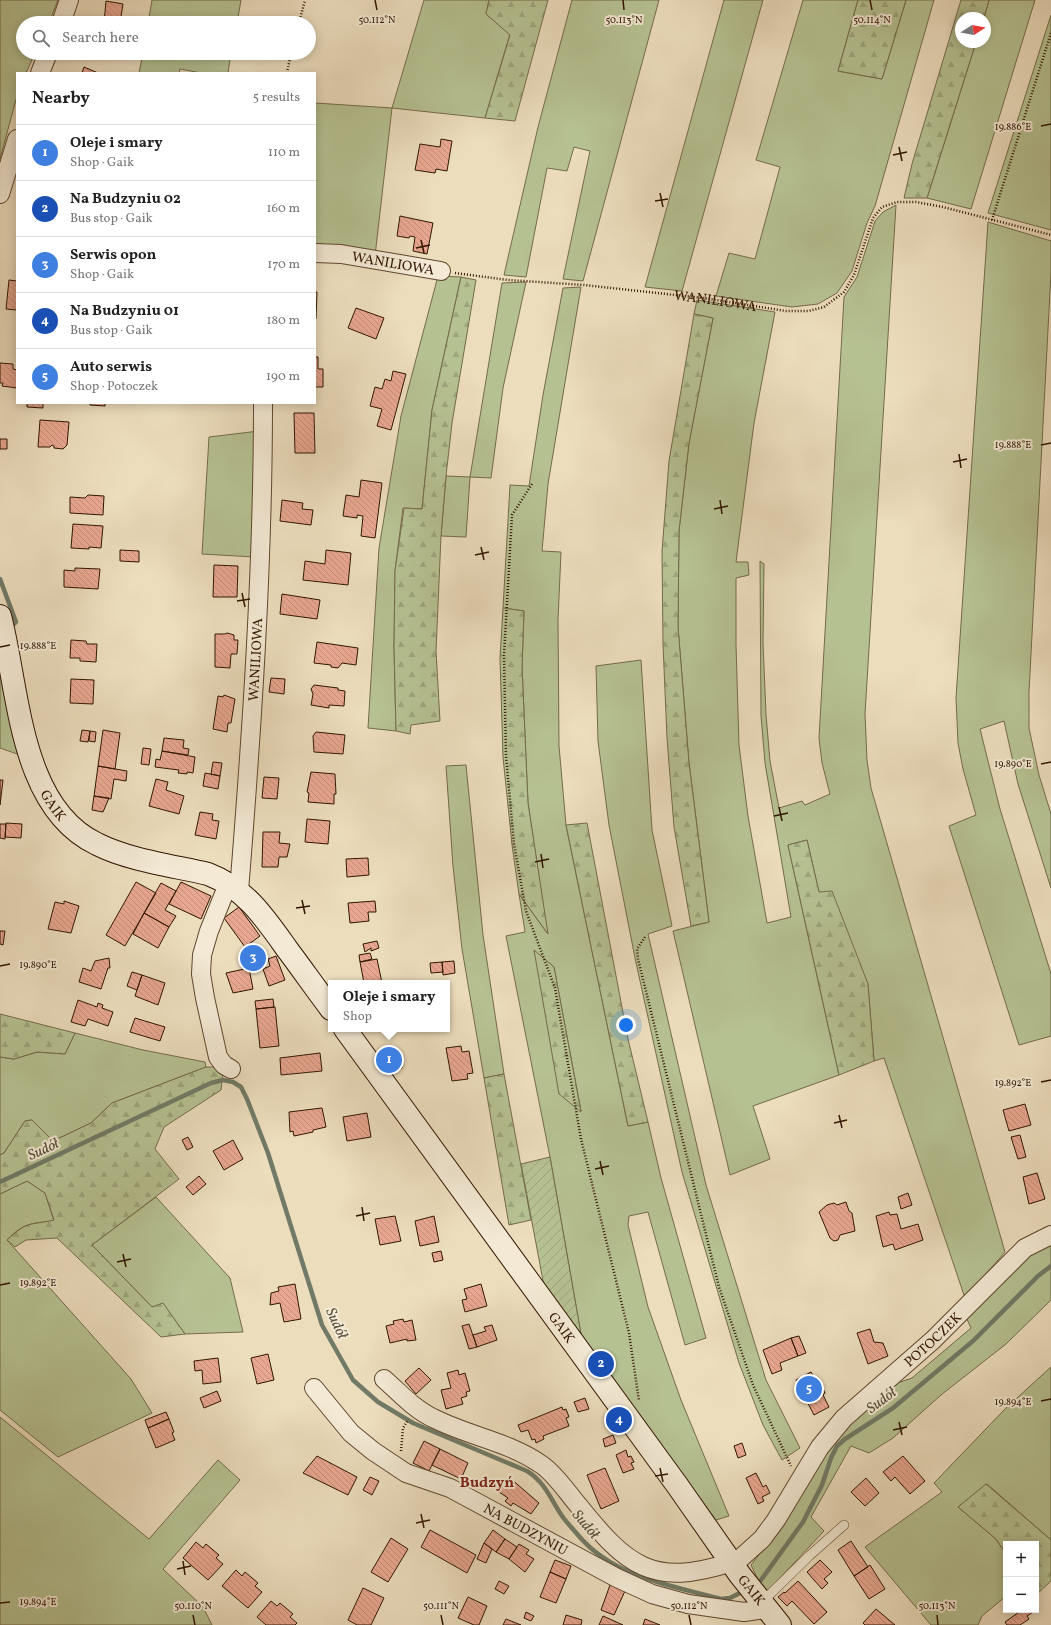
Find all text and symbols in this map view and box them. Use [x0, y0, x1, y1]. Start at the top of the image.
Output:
north arrow [955, 12, 991, 48]
text: 50.112°N [358, 13, 396, 27]
text: 50.113°N [605, 13, 643, 27]
text: 50.114°N [853, 13, 891, 27]
search box [16, 16, 316, 60]
icon: search [30, 27, 52, 49]
text: Search here [62, 28, 139, 49]
text: Nearby [32, 87, 90, 110]
text: 5 results [253, 89, 300, 107]
text: 19.886°E [995, 120, 1031, 134]
text: Oleje i smary [70, 133, 163, 154]
text: 1 [42, 144, 48, 162]
text: 110 m [268, 144, 300, 162]
text: Shop · Gaik [70, 154, 134, 172]
text: Na Budzyniu 02 [70, 189, 181, 210]
text: 2 [42, 200, 48, 218]
text: 160 m [266, 200, 300, 218]
text: Bus stop · Gaik [70, 210, 153, 228]
text: Serwis opon [70, 245, 156, 266]
street label: WANILIOWA [350, 248, 436, 281]
text: 3 [42, 256, 48, 274]
text: 170 m [267, 256, 300, 274]
text: Shop · Gaik [70, 266, 134, 284]
street label: WANILIOWA [673, 287, 758, 317]
text: Na Budzyniu 01 [70, 301, 179, 322]
text: 4 [41, 312, 49, 330]
text: 180 m [266, 312, 300, 330]
text: Bus stop · Gaik [70, 322, 153, 340]
text: Auto serwis [70, 357, 152, 378]
text: 5 [42, 368, 48, 386]
text: 190 m [266, 368, 300, 386]
text: Shop · Potoczek [70, 378, 158, 396]
text: 19.888°E [995, 438, 1031, 452]
street label: WANILIOWA [245, 617, 268, 702]
text: 19.888°E [20, 639, 56, 653]
text: 19.890°E [994, 757, 1032, 771]
street label: GAIK [35, 787, 70, 826]
pin: 3 [240, 943, 266, 973]
text: 19.890°E [19, 958, 57, 972]
popup [328, 980, 450, 1032]
text: Oleje i smary [343, 987, 435, 1008]
text: Shop [343, 1008, 372, 1026]
your location [616, 1015, 636, 1035]
pin: 1 [376, 1045, 402, 1075]
text: 19.892°E [995, 1076, 1031, 1090]
water label: Sudół [25, 1133, 64, 1167]
text: 19.892°E [20, 1276, 56, 1290]
water label: Sudół [319, 1305, 353, 1344]
street label: POTOCZEK [901, 1308, 967, 1372]
street label: GAIK [543, 1309, 579, 1348]
pin: 2 [588, 1349, 614, 1379]
pin: 5 [796, 1374, 822, 1404]
water label: Sudół [863, 1382, 902, 1419]
text: 19.894°E [995, 1395, 1031, 1409]
pin: 4 [606, 1405, 632, 1435]
district label: Budzyń [460, 1473, 514, 1494]
street label: NA BUDZYNIU [480, 1500, 571, 1561]
water label: Sudół [566, 1506, 604, 1545]
map controls [1003, 1541, 1039, 1613]
button: + [1003, 1541, 1039, 1577]
street label: GAIK [733, 1572, 769, 1611]
button: − [1003, 1577, 1039, 1613]
text: 19.894°E [20, 1595, 56, 1609]
text: 50.110°N [174, 1599, 212, 1613]
text: 50.111°N [423, 1599, 459, 1613]
text: 50.112°N [670, 1599, 708, 1613]
text: 50.113°N [918, 1599, 956, 1613]

